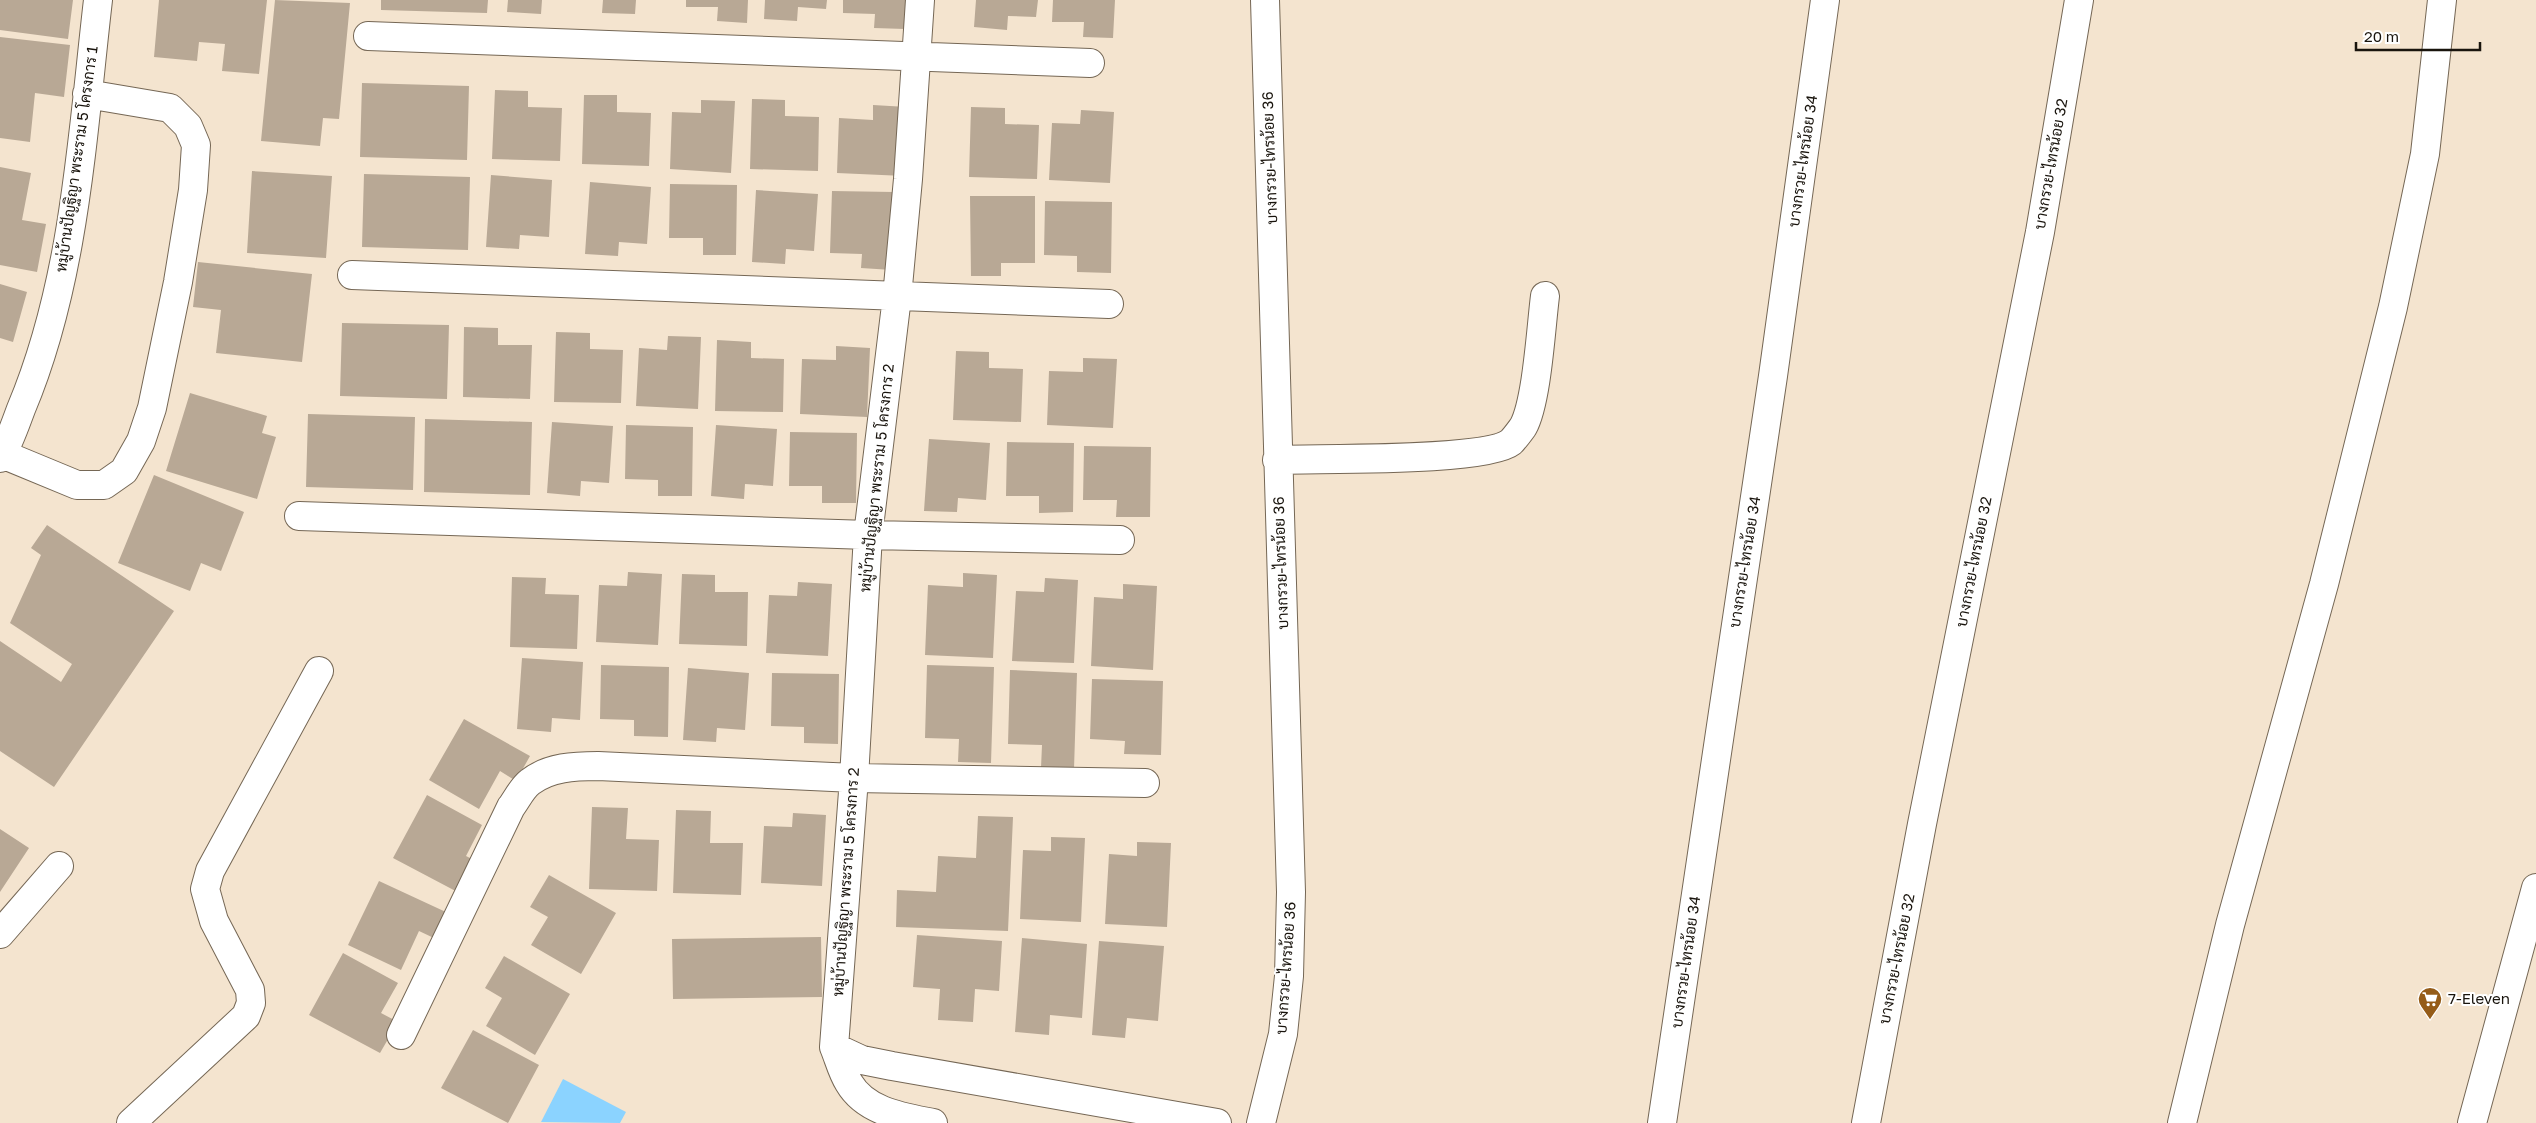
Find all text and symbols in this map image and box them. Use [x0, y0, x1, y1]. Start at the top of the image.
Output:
scale bar [2356, 20, 2480, 52]
text: 20 m [2364, 27, 2399, 45]
street label: หมู่บ้านปัญฐิญา พระราม 5 โครงการ 1 [51, 45, 103, 273]
street label: บางกรวย-ไทรน้อย 36 [1258, 91, 1280, 225]
street label: บางกรวย-ไทรน้อย 34 [1784, 94, 1820, 228]
street label: บางกรวย-ไทรน้อย 32 [2030, 97, 2070, 231]
street label: หมู่บ้านปัญฐิญา พระราม 5 โครงการ 2 [855, 363, 899, 593]
street label: บางกรวย-ไทรน้อย 34 [1725, 495, 1763, 629]
street label: บางกรวย-ไทรน้อย 32 [1952, 495, 1995, 629]
street label: บางกรวย-ไทรน้อย 36 [1269, 496, 1291, 630]
street label: หมู่บ้านปัญฐิญา พระราม 5 โครงการ 2 [828, 767, 864, 997]
street label: บางกรวย-ไทรน้อย 32 [1875, 892, 1918, 1026]
street label: บางกรวย-ไทรน้อย 34 [1667, 895, 1703, 1029]
street label: บางกรวย-ไทรน้อย 36 [1271, 901, 1299, 1035]
supermarket icon: 7-Eleven [2417, 986, 2443, 1020]
place label: 7-Eleven [2448, 989, 2510, 1007]

